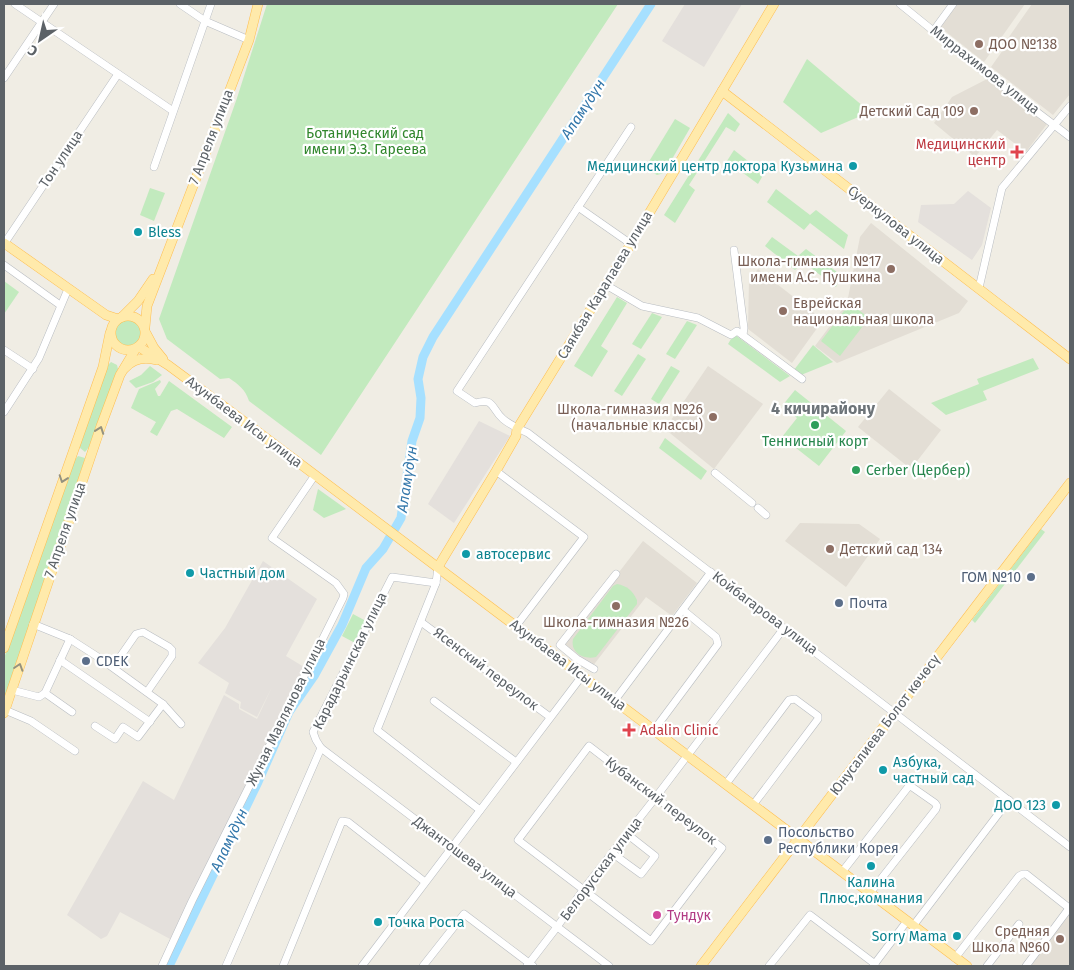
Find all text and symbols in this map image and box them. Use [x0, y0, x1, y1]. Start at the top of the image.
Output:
north arrow [15, 15, 65, 65]
street label: Миррахимова улица [927, 22, 1043, 118]
place label: ДОО №138 [988, 36, 1057, 53]
marker: ДОО №138 [973, 38, 985, 50]
text: С [25, 41, 41, 60]
water label: Аламүдүн [557, 76, 609, 143]
street label: 7 Апреля улица [185, 87, 237, 187]
place label: Детский Сад 109 [859, 103, 964, 120]
marker: Детский Сад 109 [968, 105, 980, 117]
park label: Ботанический сад имени Э.З. Гареева [303, 125, 427, 158]
street label: Тон улица [36, 127, 86, 191]
place label: Медицинский центр [916, 136, 1006, 169]
marker: Медицинский центр [1010, 145, 1024, 159]
place label: Медицинский центр доктора Кузьмина [587, 158, 843, 175]
marker: Медицинский центр доктора Кузьмина [847, 160, 859, 172]
street label: Суеркулова улица [844, 182, 948, 268]
street label: Саякбая Каралаева улица [554, 208, 656, 362]
place label: Bless [148, 224, 182, 241]
marker: Bless [132, 226, 144, 238]
place label: Школа-гимназия №17 имени А.С. Пушкина [737, 253, 881, 286]
marker: Школа-гимназия №17 имени А.С. Пушкина [885, 263, 897, 275]
place label: Еврейская национальная школа [793, 295, 934, 328]
marker: Еврейская национальная школа [777, 305, 789, 317]
street label: Ахунбаева Исы улица [182, 373, 306, 471]
district label: 4 кичирайону [771, 399, 876, 418]
place label: Школа-гимназия №26 (начальные классы) [557, 401, 703, 434]
marker: Школа-гимназия №26 (начальные классы) [707, 411, 719, 423]
marker: Теннисный корт [809, 419, 821, 431]
one-way arrow [94, 427, 104, 435]
place label: Теннисный корт [762, 433, 869, 450]
water label: Аламүдүн [393, 444, 421, 515]
place label: Cerber (Цербер) [866, 462, 970, 479]
marker: Cerber (Цербер) [850, 464, 862, 476]
one-way arrow [59, 474, 69, 483]
street label: 7 Апреля улица [41, 480, 89, 580]
place label: Детский сад 134 [839, 541, 943, 558]
marker: Детский сад 134 [824, 543, 836, 555]
place label: автосервис [476, 546, 551, 563]
marker: автосервис [460, 548, 472, 560]
place label: Частный дом [200, 565, 285, 582]
marker: Частный дом [184, 567, 196, 579]
street label: Койбагарова улица [709, 568, 821, 658]
place label: ГОМ №10 [961, 569, 1021, 586]
marker: ГОМ №10 [1025, 571, 1037, 583]
street label: Карадарьинская улица [309, 589, 391, 733]
place label: Почта [849, 595, 888, 612]
marker: Почта [833, 597, 845, 609]
marker: Школа-гимназия №26 [610, 600, 622, 612]
place label: Школа-гимназия №26 [543, 614, 689, 631]
street label: Ахунбаева Исы улица [506, 616, 630, 714]
street label: Ясенский переулок [430, 624, 543, 715]
street label: Жуная Мавлянова улица [243, 635, 329, 789]
street label: Юнусалиева Болот көчөсү [826, 651, 944, 799]
place label: CDEK [96, 653, 129, 670]
marker: CDEK [80, 655, 92, 667]
one-way arrow [14, 663, 24, 672]
place label: Adalin Clinic [640, 722, 719, 739]
marker: Adalin Clinic [622, 723, 636, 737]
street label: Кубанский переулок [602, 753, 721, 849]
place label: Азбука, частный сад [893, 754, 974, 787]
marker: Азбука, частный сад [877, 764, 889, 776]
place label: ДОО 123 [993, 797, 1046, 814]
marker: ДОО 123 [1050, 799, 1062, 811]
water label: Аламүдүн [206, 806, 251, 875]
street label: Джантошева улица [409, 812, 520, 902]
street label: Белорусская улица [557, 814, 645, 924]
place label: Посольство Республики Корея [778, 824, 899, 857]
marker: Посольство Республики Корея [762, 834, 774, 846]
marker: Калина Плюс,комнания [865, 860, 877, 872]
place label: Калина Плюс,комнания [819, 874, 923, 907]
place label: Тундук [667, 907, 712, 924]
marker: Тундук [651, 909, 663, 921]
place label: Точка Роста [388, 914, 465, 931]
marker: Точка Роста [372, 916, 384, 928]
place label: Средняя Школа №60 [972, 923, 1050, 956]
place label: Sorry Mama [872, 928, 947, 945]
marker: Sorry Mama [951, 930, 963, 942]
marker: Средняя Школа №60 [1054, 933, 1066, 945]

